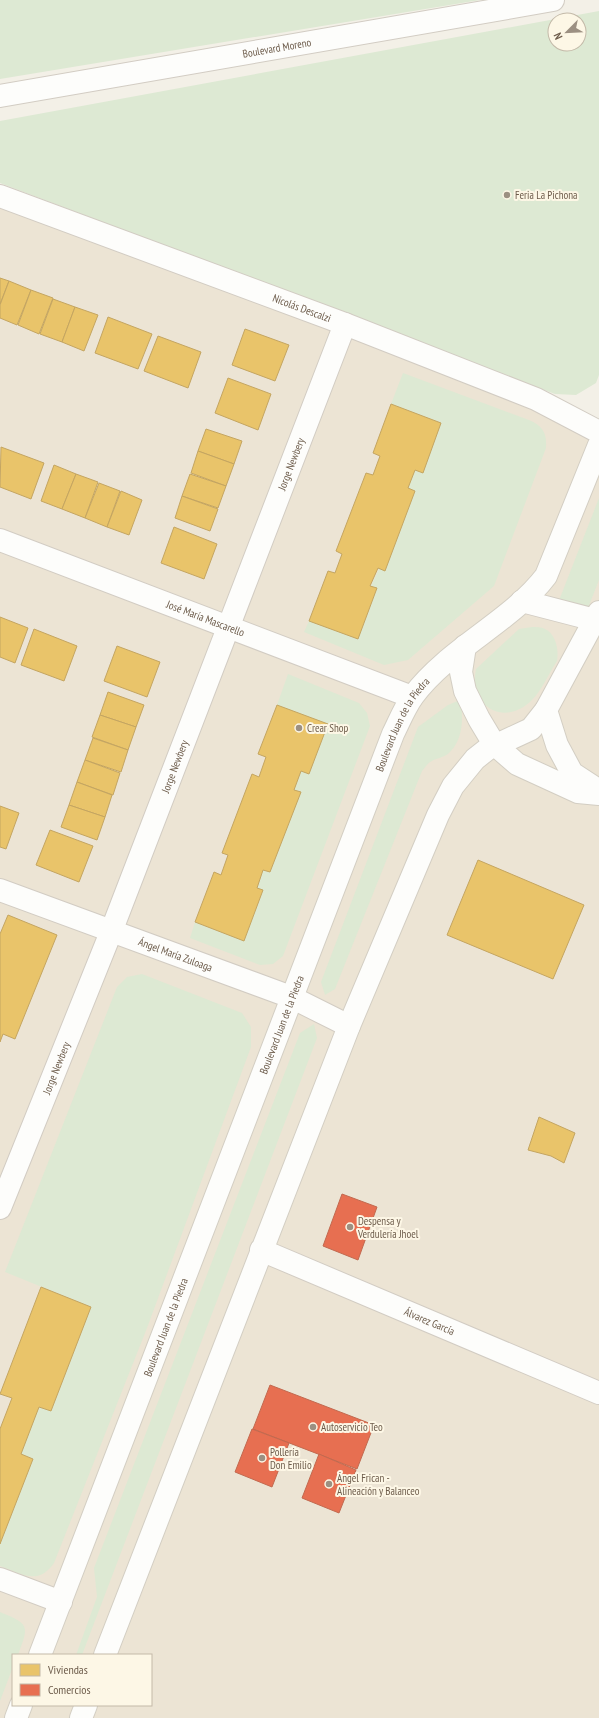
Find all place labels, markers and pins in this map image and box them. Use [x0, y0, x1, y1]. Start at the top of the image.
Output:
place label: Feria La Pichona [515, 188, 577, 202]
marker: Feria La Pichona [502, 190, 512, 200]
place label: Crear Shop [307, 721, 348, 735]
marker: Crear Shop [294, 723, 304, 733]
place label: Despensa y Verdulería Jhoel [357, 1214, 419, 1241]
marker: Despensa y Verdulería Jhoel [345, 1222, 355, 1232]
place label: Autoservicio Teo [321, 1420, 383, 1434]
marker: Autoservicio Teo [308, 1422, 318, 1432]
place label: Pollería Don Emilio [270, 1445, 312, 1472]
marker: Pollería Don Emilio [257, 1453, 267, 1463]
place label: Ángel Frican - Alineación y Balanceo [337, 1471, 420, 1498]
marker: Ángel Frican - Alineación y Balanceo [324, 1479, 334, 1489]

